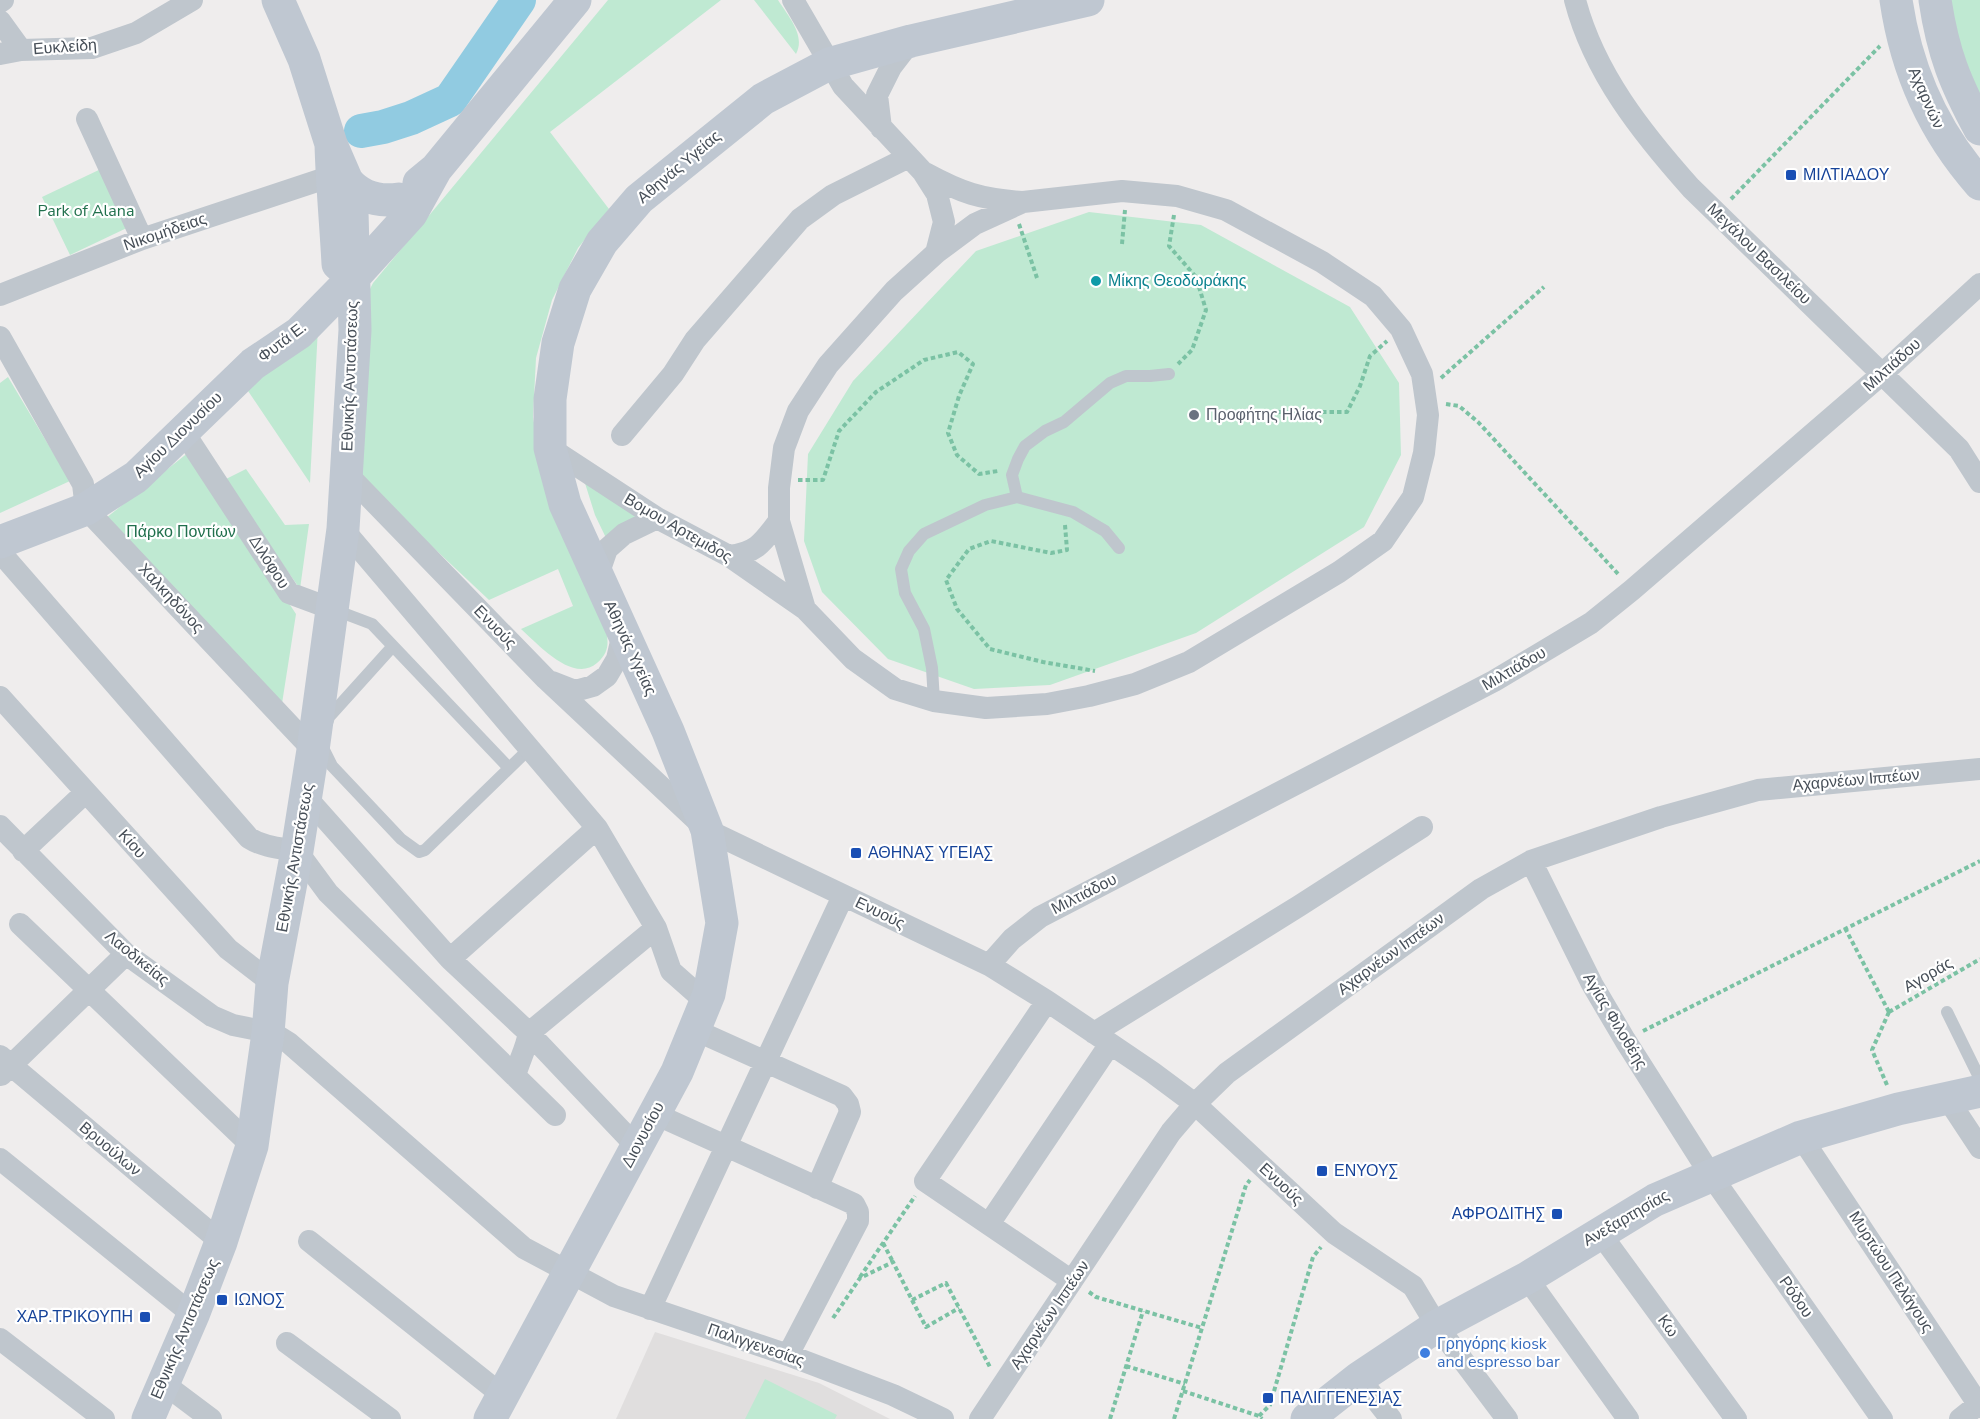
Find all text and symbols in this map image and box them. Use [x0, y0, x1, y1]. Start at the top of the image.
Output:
street label: Ευκλείδη [32, 34, 98, 60]
street label: Αχαρνών [1903, 64, 1949, 132]
street label: Αθηνάς Υγείας [632, 125, 726, 209]
place label: ΜΙΛΤΙΑΔΟΥ [1803, 164, 1890, 186]
marker: ΜΙΛΤΙΑΔΟΥ [1784, 168, 1798, 182]
street label: Μεγάλου Βασιλείου [1702, 199, 1816, 309]
park label: Park of Alana [38, 200, 134, 222]
street label: Νικομήδειας [121, 207, 210, 256]
place label: Μίκης Θεοδωράκης [1108, 270, 1247, 292]
marker: Μίκης Θεοδωράκης [1089, 274, 1103, 288]
street label: Εθνικής Αντιστάσεως [336, 300, 364, 452]
street label: Φυτά Ε. [253, 317, 311, 367]
street label: Μιλτιάδου [1858, 333, 1926, 397]
street label: Αγίου Διονυσίου [129, 387, 227, 483]
place label: Προφήτης Ηλίας [1206, 404, 1322, 426]
marker: Προφήτης Ηλίας [1187, 408, 1201, 422]
street label: Βομου Αρτεμιδος [620, 488, 736, 568]
park label: Πάρκο Ποντίων [126, 521, 236, 543]
street label: Διλόφου [243, 531, 295, 593]
street label: Χαλκηδόνος [133, 559, 209, 638]
street label: Αθηνάς Υγείας [598, 597, 662, 700]
street label: Ενυούς [469, 600, 521, 654]
street label: Μιλτιάδου [1478, 642, 1550, 696]
street label: Αχαρνέων Ιππέων [1792, 763, 1920, 797]
street label: Εθνικής Αντιστάσεως [271, 782, 319, 934]
street label: Κίου [113, 825, 151, 863]
place label: ΑΘΗΝΑΣ ΥΓΕΙΑΣ [868, 842, 993, 864]
marker: ΑΘΗΝΑΣ ΥΓΕΙΑΣ [849, 846, 863, 860]
street label: Μιλτιάδου [1048, 868, 1120, 920]
street label: Ενυούς [851, 892, 909, 935]
street label: Αχαρνέων Ιππέων [1333, 908, 1449, 1000]
street label: Λαοδικείας [100, 925, 174, 991]
street label: Αγοράς [1899, 952, 1957, 998]
street label: Αγίας Φιλοθέης [1578, 969, 1653, 1073]
street label: Διονυσίου [616, 1098, 670, 1172]
street label: Βρυούλων [74, 1117, 146, 1181]
street label: Ενυούς [1254, 1158, 1308, 1210]
place label: ΕΝΥΟΥΣ [1334, 1160, 1398, 1182]
marker: ΕΝΥΟΥΣ [1315, 1164, 1329, 1178]
street label: Ανεξαρτησίας [1579, 1184, 1673, 1252]
place label: ΑΦΡΟΔΙΤΗΣ [1452, 1203, 1545, 1225]
marker: ΑΦΡΟΔΙΤΗΣ [1550, 1207, 1564, 1221]
street label: Μυρτώου Πελάγους [1844, 1207, 1939, 1337]
street label: Εθνικής Αντιστάσεως [145, 1255, 225, 1403]
street label: Αχαρνέων Ιππέων [1005, 1256, 1095, 1374]
street label: Ρόδου [1774, 1272, 1818, 1322]
place label: ΙΩΝΟΣ [234, 1289, 285, 1311]
marker: ΙΩΝΟΣ [215, 1293, 229, 1307]
place label: ΧΑΡ.ΤΡΙΚΟΥΠΗ [17, 1306, 133, 1328]
marker: ΧΑΡ.ΤΡΙΚΟΥΠΗ [138, 1310, 152, 1324]
street label: Κω [1652, 1310, 1684, 1342]
street label: Παλιγγενεσίας [705, 1318, 808, 1372]
place label: Γρηγόρης kiosk and espresso bar [1437, 1333, 1560, 1373]
marker: Γρηγόρης kiosk and espresso bar [1418, 1346, 1432, 1360]
place label: ΠΑΛΙΓΓΕΝΕΣΙΑΣ [1280, 1387, 1402, 1409]
marker: ΠΑΛΙΓΓΕΝΕΣΙΑΣ [1261, 1391, 1275, 1405]

